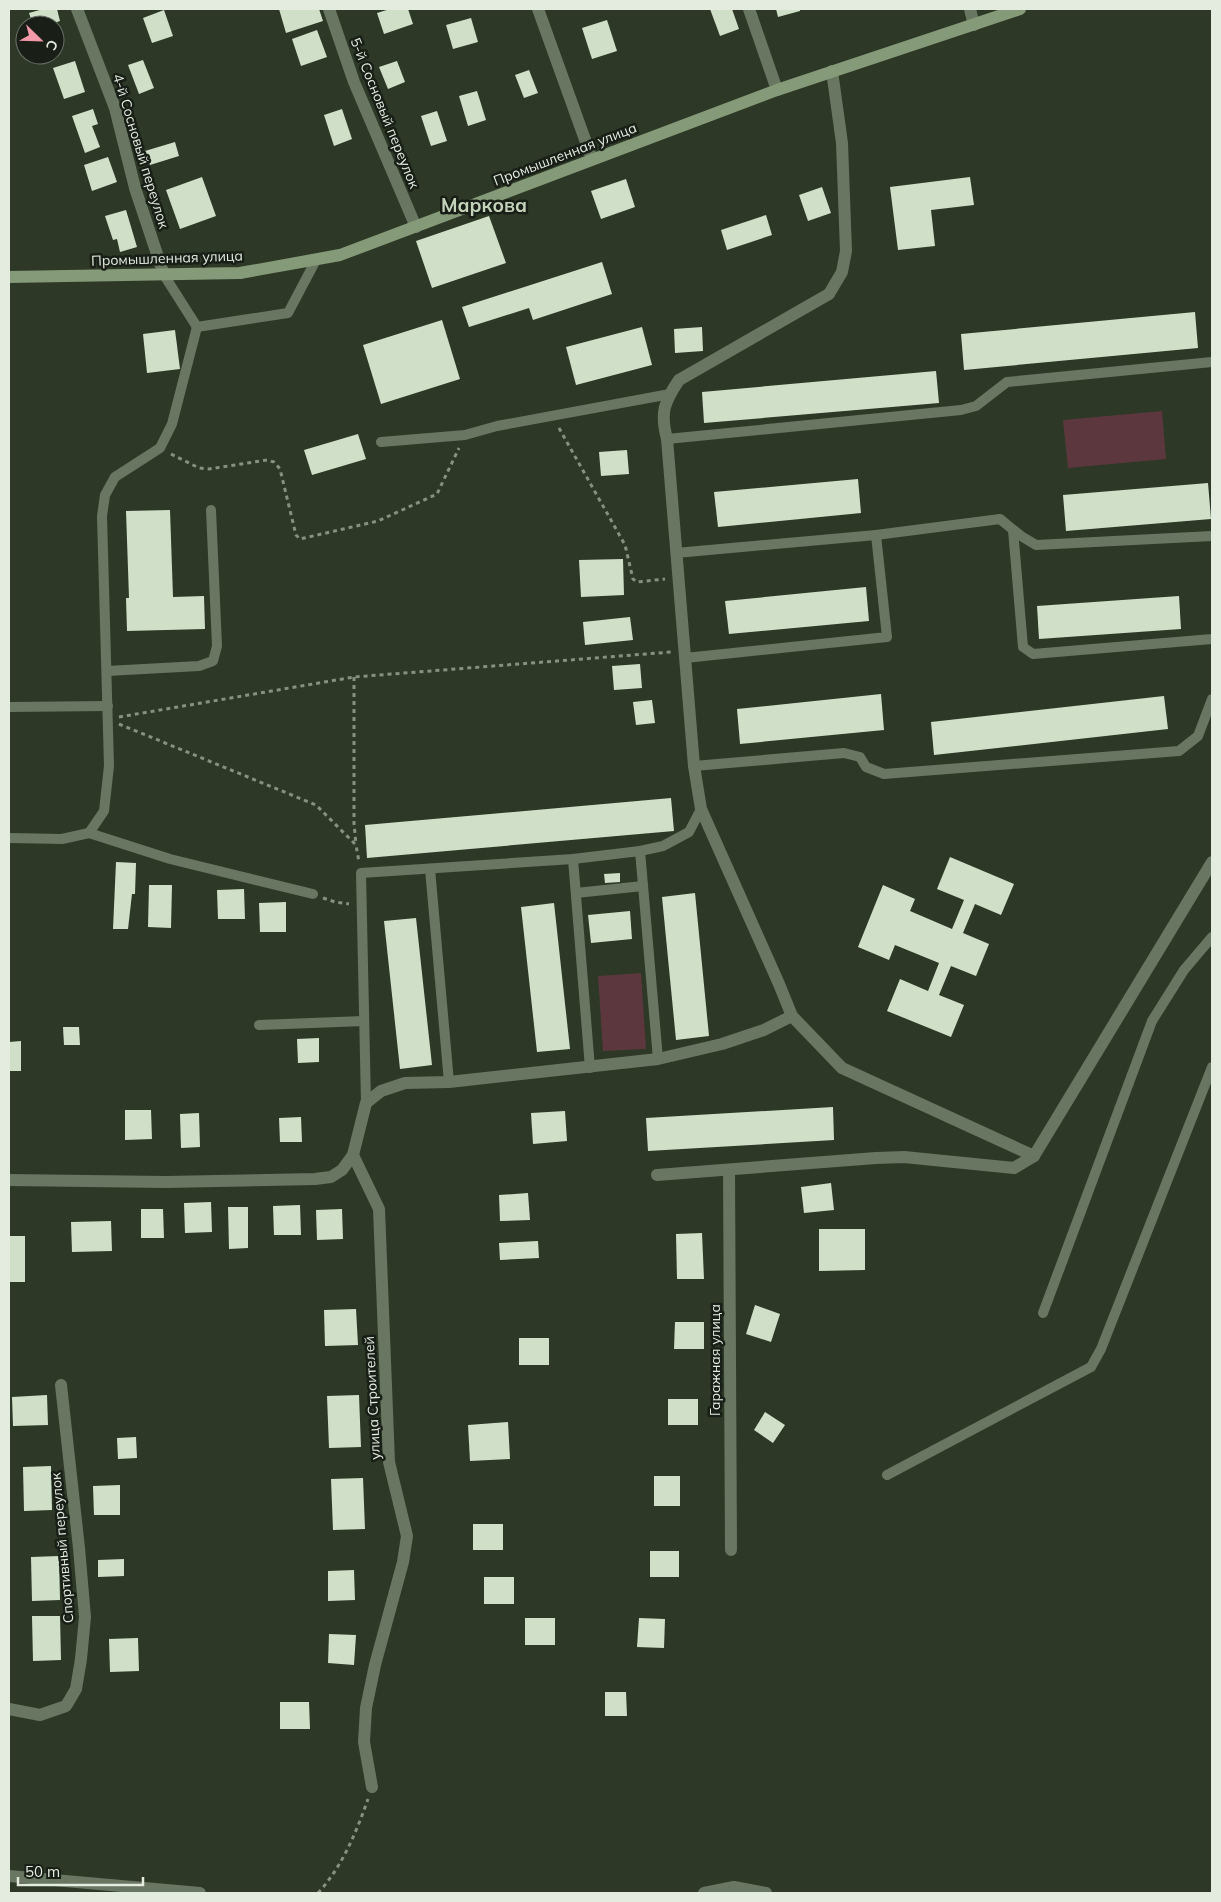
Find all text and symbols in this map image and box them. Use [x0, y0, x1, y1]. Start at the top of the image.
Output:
north arrow [15, 15, 65, 65]
street label: 5-й Сосновый переулок [346, 35, 424, 191]
text: С [42, 37, 62, 53]
street label: 4-й Сосновый переулок [109, 71, 173, 231]
street label: Промышленная улица [491, 118, 639, 190]
district label: Маркова [441, 193, 527, 217]
street label: Промышленная улица [91, 246, 243, 270]
street label: Гаражная улица [706, 1304, 724, 1416]
street label: улица Строителей [360, 1336, 384, 1460]
street label: Спортивный переулок [46, 1471, 78, 1624]
scale bar [18, 1854, 142, 1886]
text: 50 m [25, 1862, 60, 1881]

